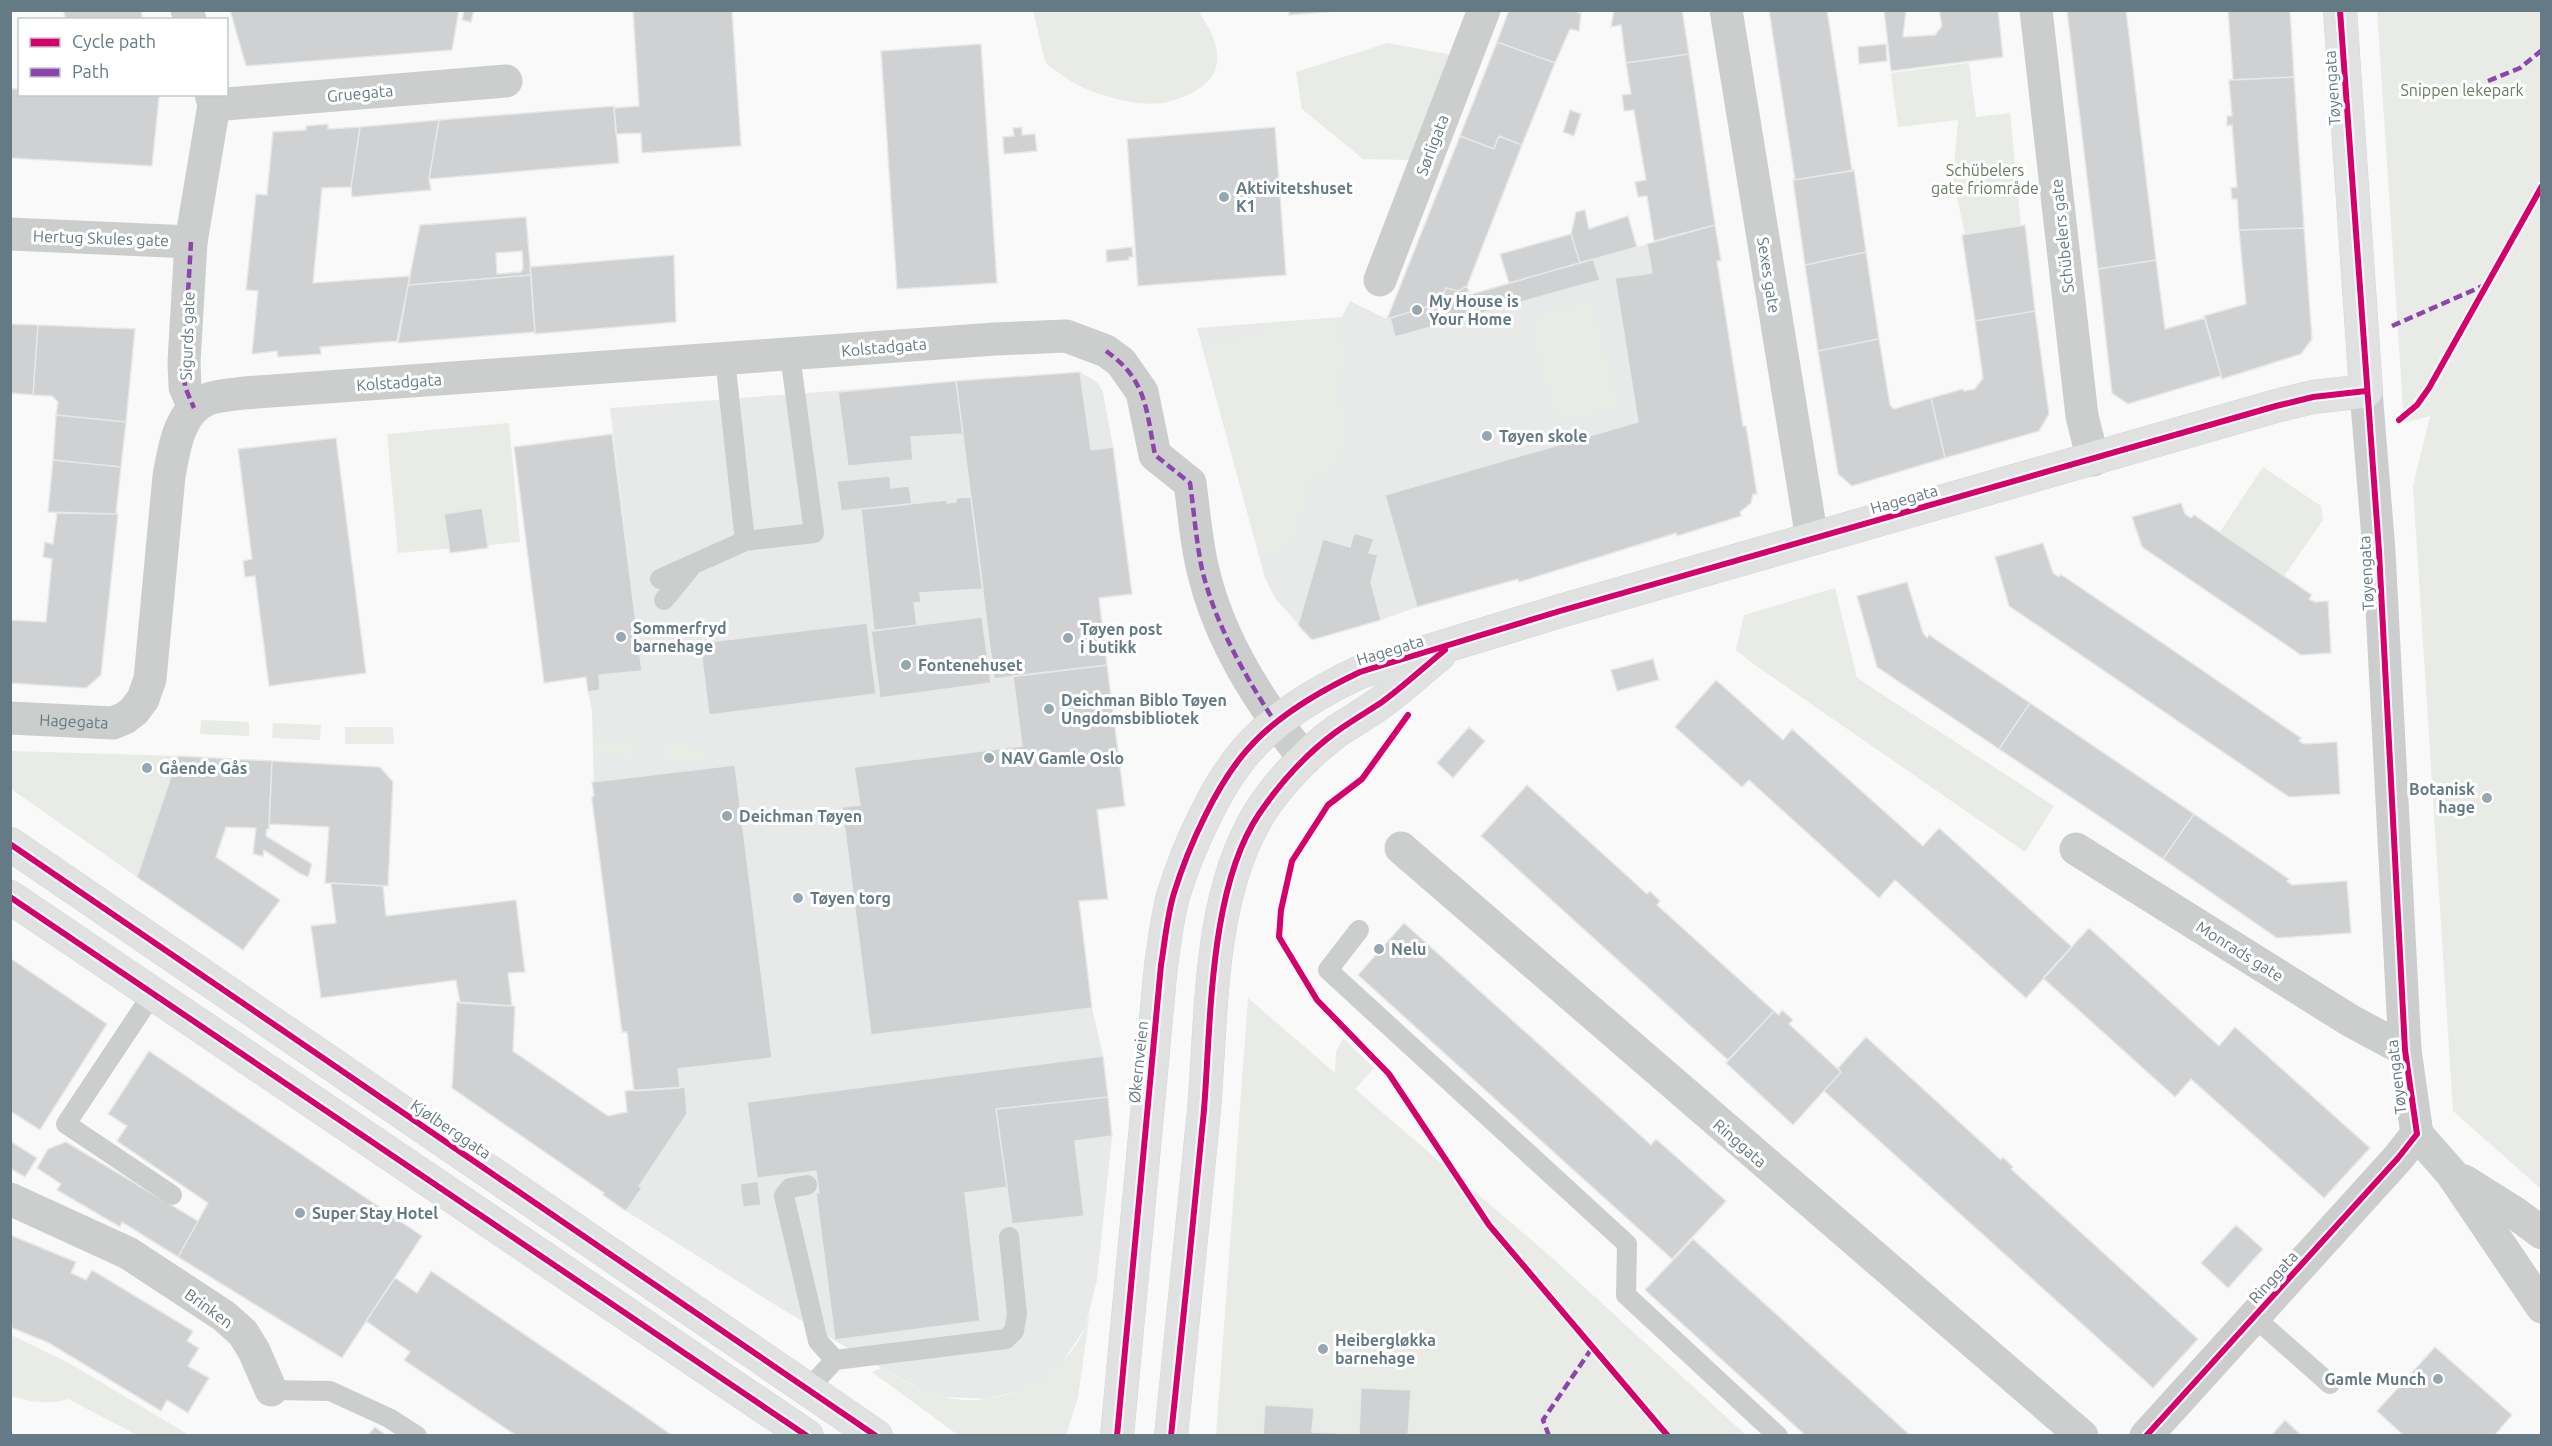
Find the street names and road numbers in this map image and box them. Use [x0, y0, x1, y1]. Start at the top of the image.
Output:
street label: Tøyengata [2320, 50, 2344, 126]
street label: Gruegata [326, 81, 394, 105]
street label: Sørligata [1412, 112, 1452, 178]
street label: Schübelers gate [2047, 178, 2077, 294]
street label: Hertug Skules gate [33, 227, 169, 249]
street label: Sexes gate [1754, 236, 1784, 314]
street label: Sigurds gate [176, 291, 198, 381]
street label: Kolstadgata [840, 334, 928, 360]
street label: Kolstadgata [356, 370, 442, 394]
street label: Hagegata [1868, 481, 1940, 517]
street label: Tøyengata [2355, 535, 2377, 611]
street label: Hagegata [1354, 631, 1426, 669]
street label: Hagegata [39, 710, 109, 732]
street label: Monrads gate [2193, 917, 2287, 985]
street label: Økernveien [1125, 1020, 1151, 1104]
street label: Tøyengata [2382, 1039, 2410, 1115]
street label: Kjølberggata [408, 1096, 494, 1162]
street label: Ringgata [1710, 1115, 1770, 1171]
street label: Ringgata [2245, 1247, 2301, 1307]
street label: Brinken [181, 1285, 237, 1331]

